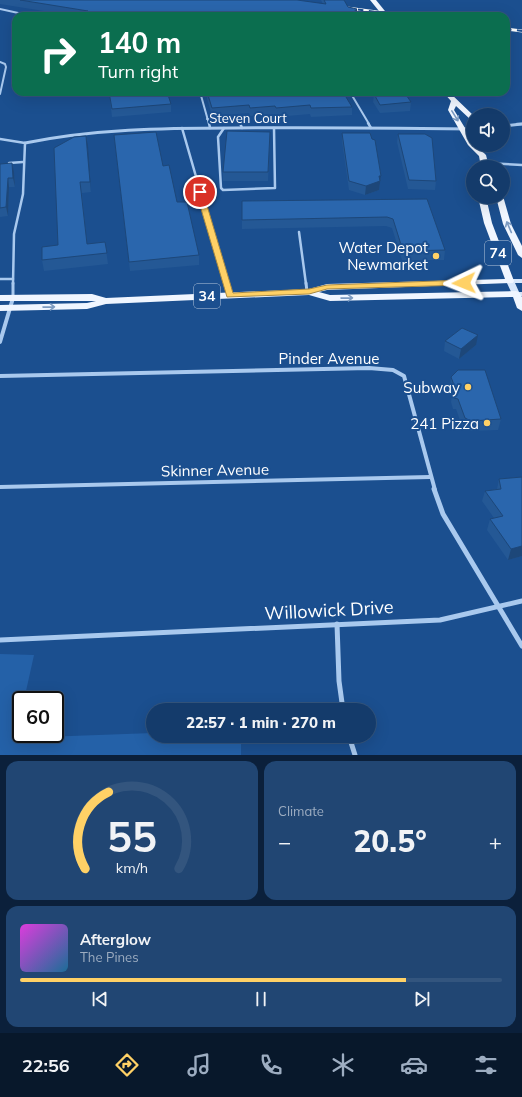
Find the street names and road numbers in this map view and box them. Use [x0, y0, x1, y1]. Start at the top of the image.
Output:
street label: Steven Court [209, 110, 287, 126]
road number: 74 [485, 241, 511, 265]
road number: 34 [194, 284, 220, 308]
street label: Pinder Avenue [279, 349, 379, 368]
street label: Skinner Avenue [161, 460, 269, 480]
street label: Willowick Drive [264, 595, 394, 625]

